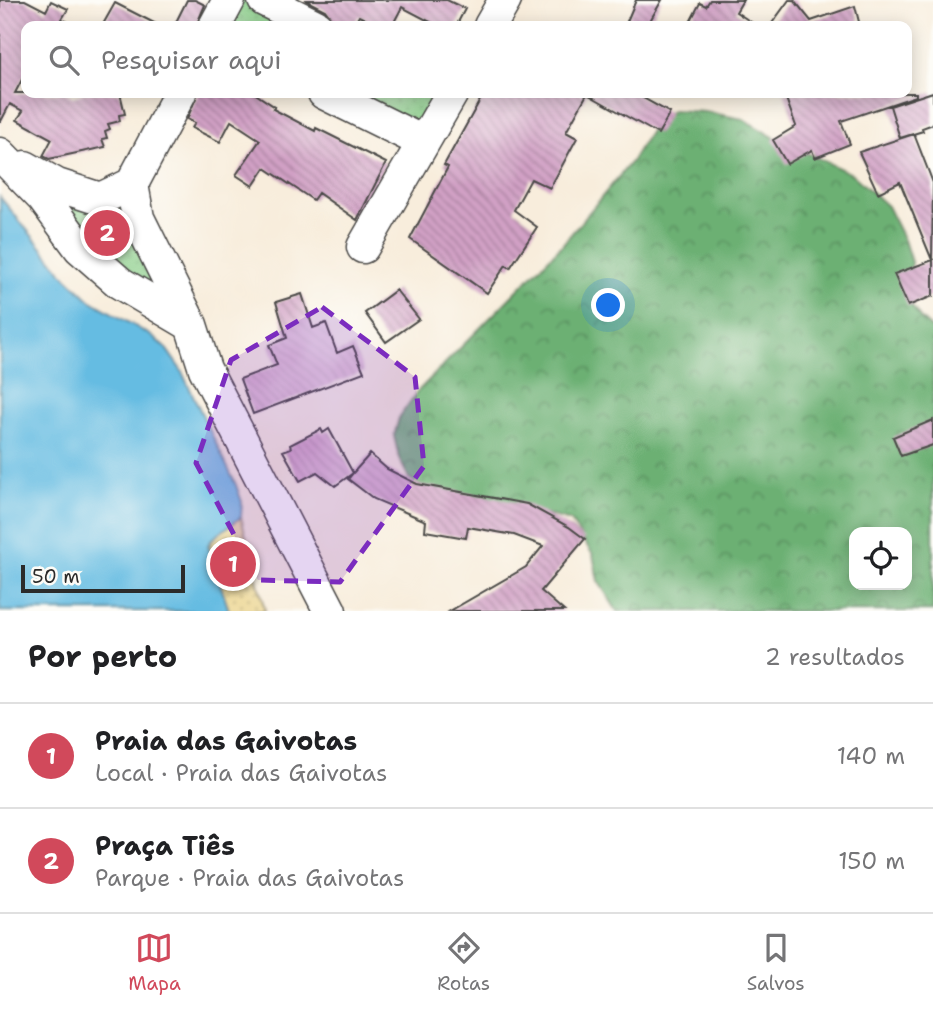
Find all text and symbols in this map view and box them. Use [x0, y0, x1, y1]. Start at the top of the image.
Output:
search box [21, 21, 912, 98]
icon: search [45, 41, 83, 79]
text: Pesquisar aqui [101, 42, 282, 77]
pin: 2 [84, 207, 130, 259]
your location [591, 288, 625, 322]
map controls [849, 527, 912, 590]
button: locate [849, 527, 912, 590]
pin: 1 [210, 538, 256, 590]
scale bar [21, 562, 186, 594]
text: 50 m [32, 564, 80, 589]
text: Por perto [28, 636, 177, 677]
text: 2 resultados [765, 642, 905, 672]
text: Praia das Gaivotas [95, 723, 357, 758]
text: 1 [46, 741, 56, 771]
text: 140 m [837, 741, 905, 771]
text: Local · Praia das Gaivotas [95, 758, 387, 788]
text: Praça Tiês [95, 828, 235, 863]
text: 2 [43, 846, 59, 876]
text: 150 m [838, 846, 905, 876]
text: Parque · Praia das Gaivotas [95, 863, 404, 893]
tab: Mapa [128, 929, 181, 996]
tab: Rotas [437, 929, 490, 996]
tab: Salvos [747, 929, 805, 996]

